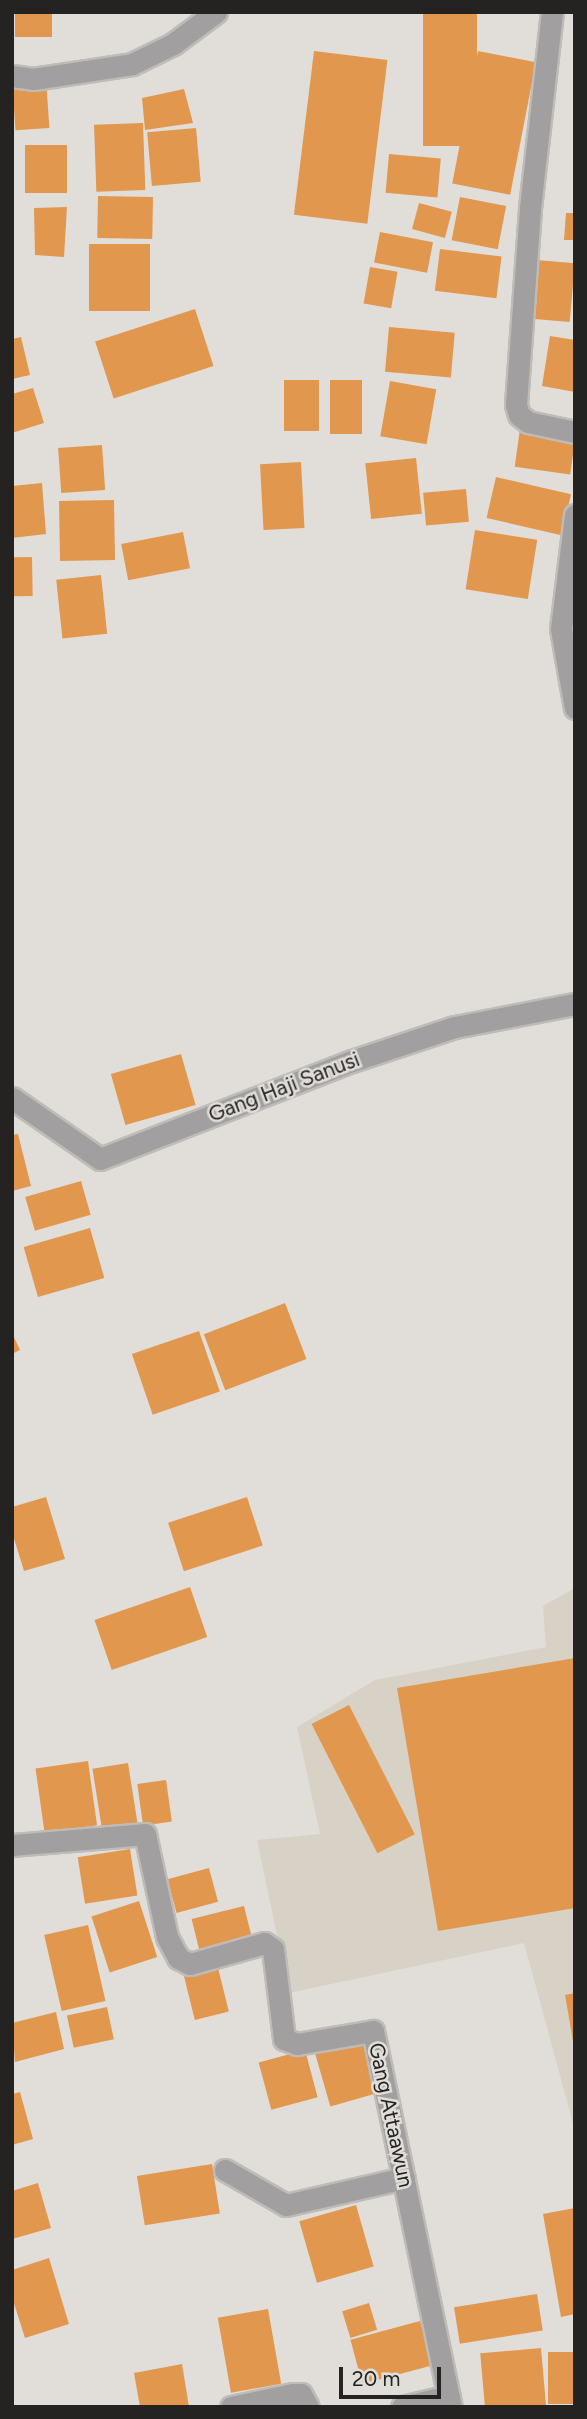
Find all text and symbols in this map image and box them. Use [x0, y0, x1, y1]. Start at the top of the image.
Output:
street label: Gang Haji Sanusi [205, 1047, 363, 1127]
street label: Gang Attaawun [363, 2040, 419, 2190]
scale bar [342, 2352, 444, 2396]
text: 20 m [352, 2366, 400, 2391]

